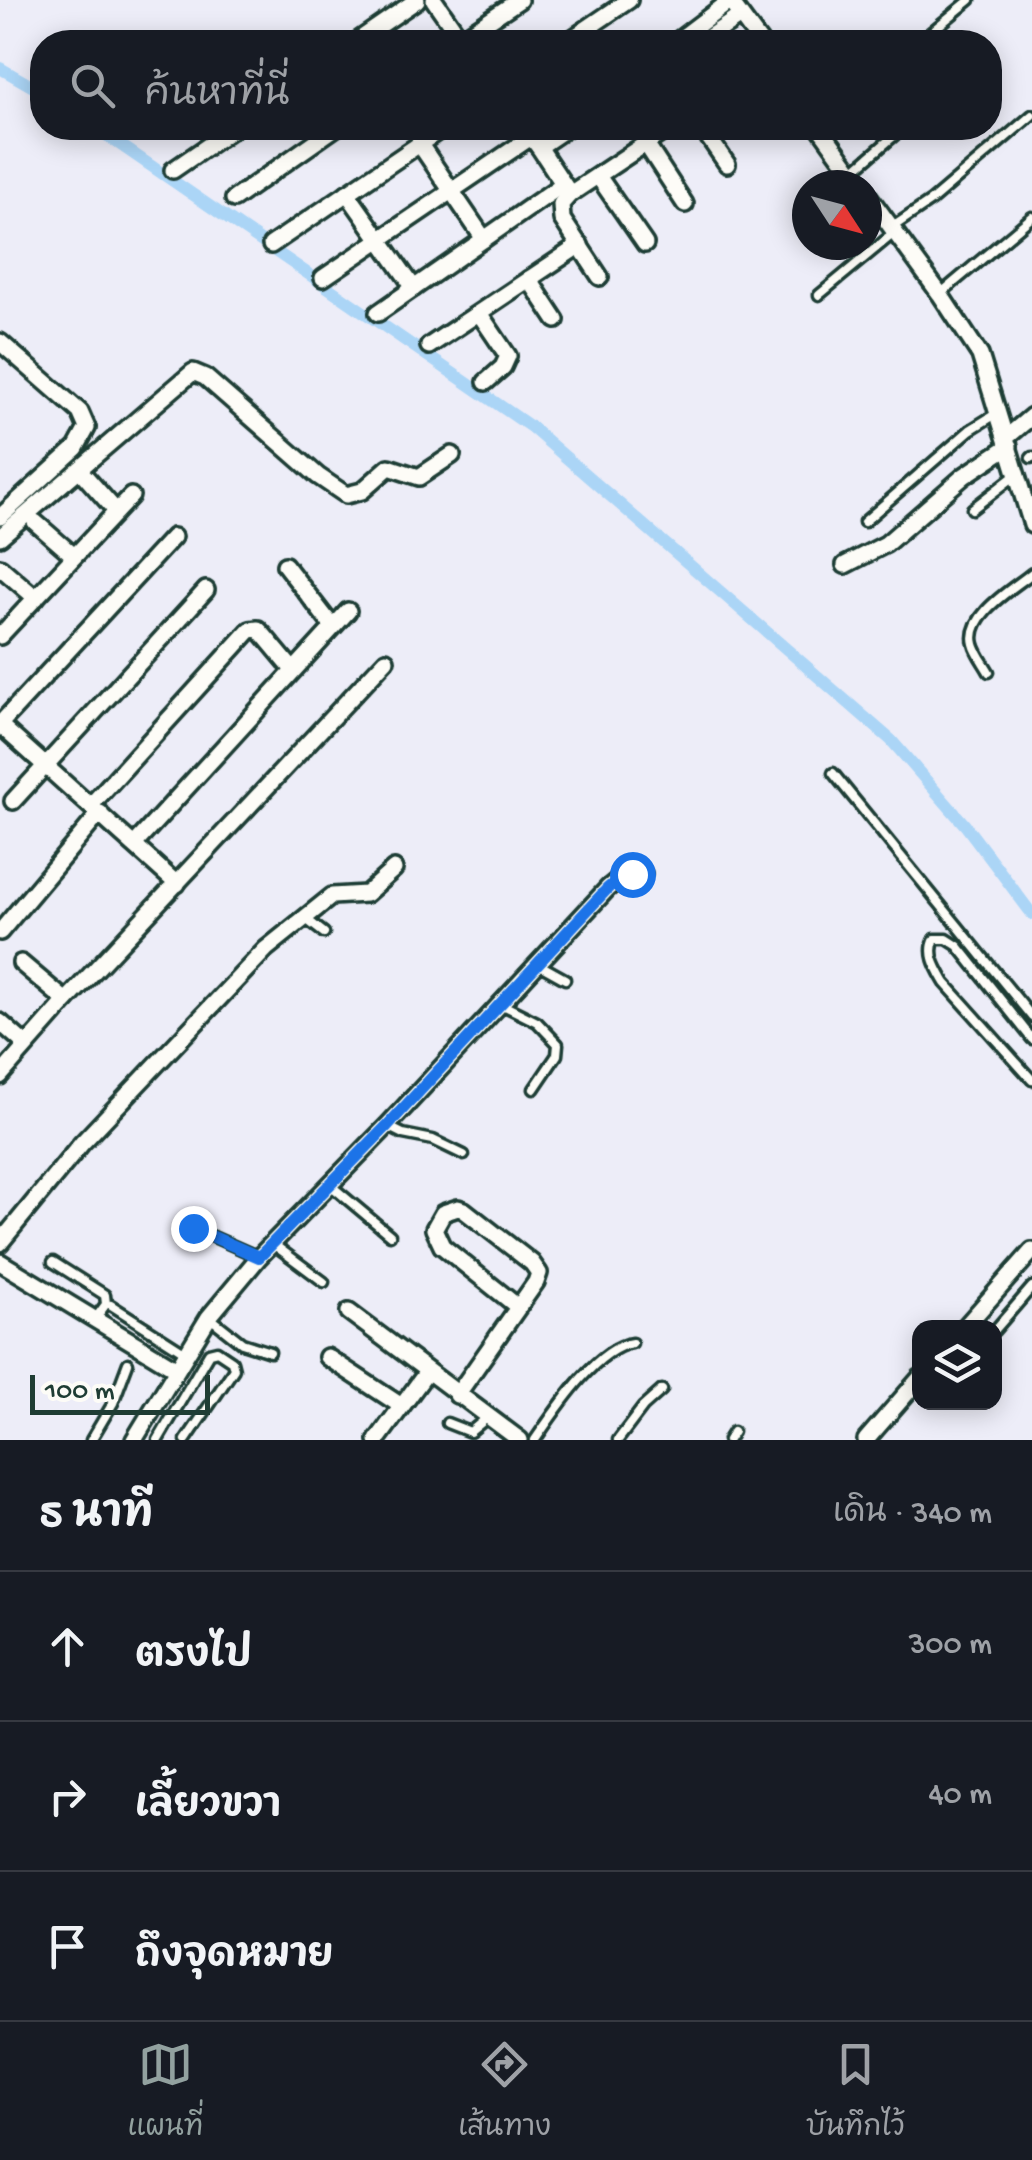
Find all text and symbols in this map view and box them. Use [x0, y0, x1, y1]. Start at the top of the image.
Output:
search box [30, 30, 1002, 140]
icon: search [65, 58, 120, 113]
text: ค้นหาที่นี่ [145, 75, 289, 119]
north arrow [792, 170, 882, 260]
route start [610, 852, 656, 898]
route end [171, 1206, 217, 1252]
map controls [912, 1320, 1002, 1410]
button: layers [912, 1320, 1002, 1410]
scale bar [30, 1370, 210, 1414]
text: 100 m [45, 1376, 115, 1409]
text: 5 นาที [40, 1493, 153, 1542]
text: เดิน · 340 m [833, 1496, 992, 1534]
icon: ahead [40, 1619, 95, 1674]
text: 300 m [909, 1627, 992, 1665]
text: ตรงไป [135, 1636, 252, 1680]
icon: right [40, 1769, 95, 1824]
text: 40 m [928, 1777, 992, 1815]
text: เลี้ยวขวา [135, 1786, 281, 1830]
icon: arrive [40, 1919, 95, 1974]
text: ถึงจุดหมาย [135, 1936, 333, 1980]
tab: แผนที่ [128, 2037, 203, 2146]
tab: เส้นทาง [458, 2037, 551, 2146]
tab: บันทึกไว้ [806, 2037, 904, 2146]

